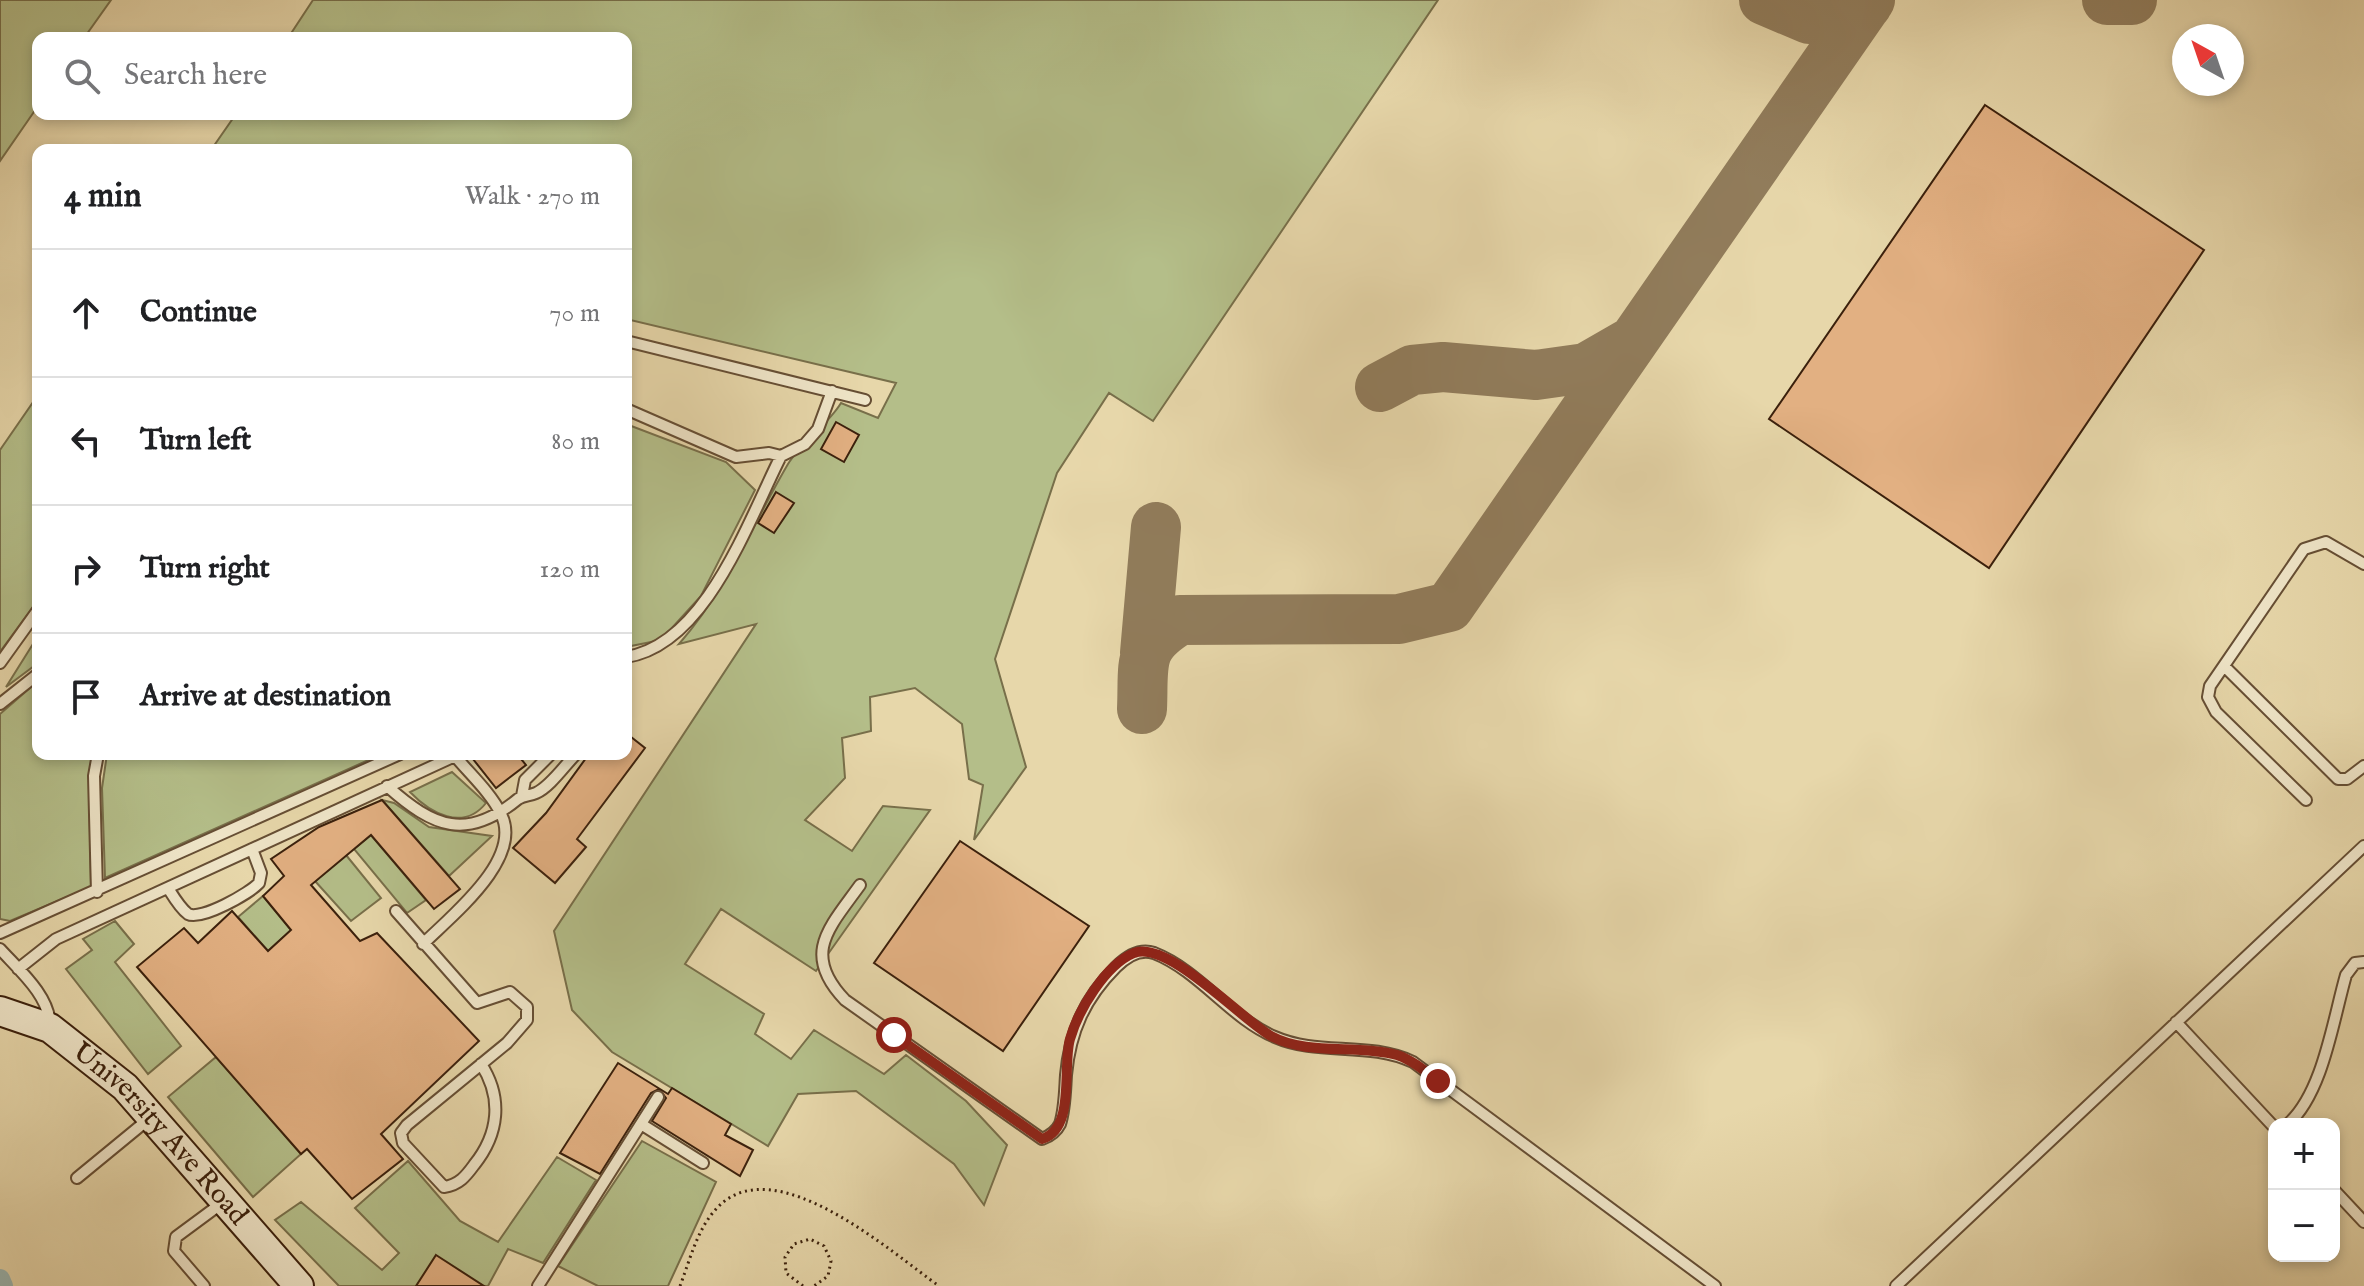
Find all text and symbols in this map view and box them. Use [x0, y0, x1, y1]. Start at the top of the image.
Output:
north arrow [2172, 24, 2244, 96]
search box [32, 32, 632, 120]
icon: search [60, 54, 104, 98]
text: Search here [124, 57, 267, 95]
text: 4 min [64, 175, 142, 218]
text: Walk · 270 m [465, 180, 600, 213]
icon: ahead [64, 291, 108, 335]
text: Continue [140, 294, 257, 332]
text: 70 m [549, 297, 600, 330]
icon: left [64, 419, 108, 463]
text: Turn left [140, 422, 251, 460]
text: 80 m [551, 425, 600, 458]
icon: right [64, 547, 108, 591]
text: Turn right [140, 550, 270, 588]
text: 120 m [540, 553, 600, 586]
icon: arrive [64, 675, 108, 719]
text: Arrive at destination [140, 678, 391, 716]
route start [876, 1017, 912, 1053]
street label: University Ave Road [65, 1035, 255, 1233]
route end [1420, 1063, 1456, 1099]
map controls [2268, 1118, 2340, 1262]
button: + [2268, 1118, 2340, 1190]
button: − [2268, 1190, 2340, 1262]

